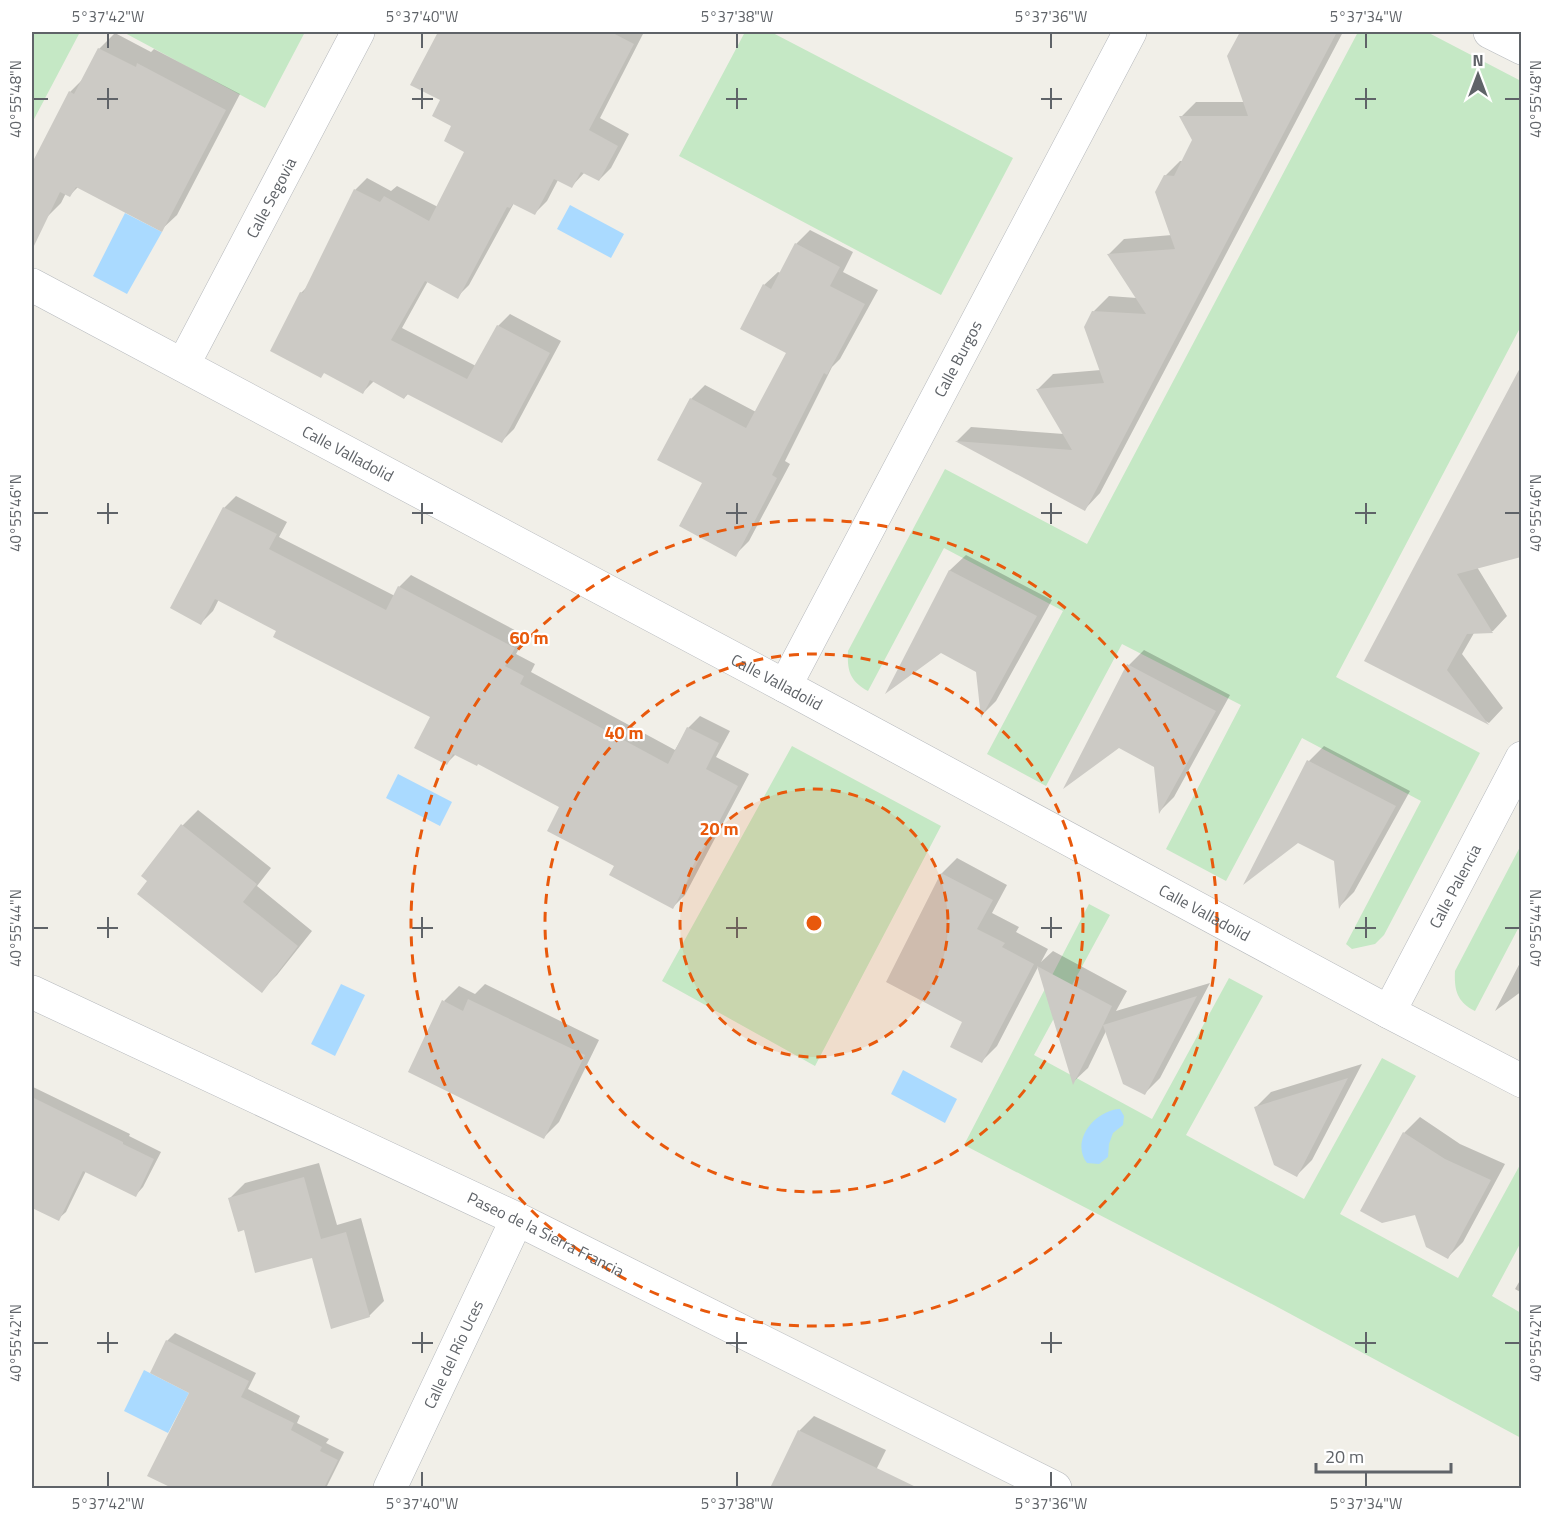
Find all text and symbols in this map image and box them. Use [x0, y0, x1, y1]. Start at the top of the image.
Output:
text: 5°37'42"W [72, 5, 144, 28]
text: 5°37'40"W [386, 5, 458, 28]
text: 5°37'38"W [701, 5, 773, 28]
text: 5°37'36"W [1015, 5, 1087, 28]
text: 5°37'34"W [1330, 5, 1402, 28]
north arrow [1448, 45, 1508, 105]
text: N [1472, 48, 1484, 72]
text: 40°55'48"N [4, 60, 27, 138]
text: 40°55'48"N [1524, 60, 1547, 138]
street label: Calle Segovia [240, 153, 302, 242]
street label: Calle Burgos [927, 316, 988, 401]
street label: Calle Valladolid [298, 419, 398, 488]
text: 40°55'46"N [4, 474, 27, 552]
text: 40°55'46"N [1524, 474, 1547, 552]
text: 60 m [509, 624, 549, 651]
street label: Calle Valladolid [727, 647, 827, 716]
text: 40 m [604, 719, 644, 746]
text: 20 m [699, 815, 739, 842]
street label: Calle Palencia [1423, 840, 1487, 933]
street label: Calle Valladolid [1155, 878, 1255, 947]
text: 40°55'44"N [4, 889, 27, 967]
text: 40°55'44"N [1524, 889, 1547, 967]
centre of rings [804, 913, 824, 933]
street label: Paseo de la Sierra Francia [463, 1185, 628, 1283]
street label: Calle del Río Uces [417, 1296, 489, 1412]
text: 40°55'42"N [4, 1304, 27, 1382]
text: 40°55'42"N [1524, 1304, 1547, 1382]
scale bar [1316, 1436, 1451, 1474]
text: 20 m [1325, 1443, 1364, 1470]
text: 5°37'42"W [72, 1492, 144, 1515]
text: 5°37'40"W [386, 1492, 458, 1515]
text: 5°37'38"W [701, 1492, 773, 1515]
text: 5°37'36"W [1015, 1492, 1087, 1515]
text: 5°37'34"W [1330, 1492, 1402, 1515]

